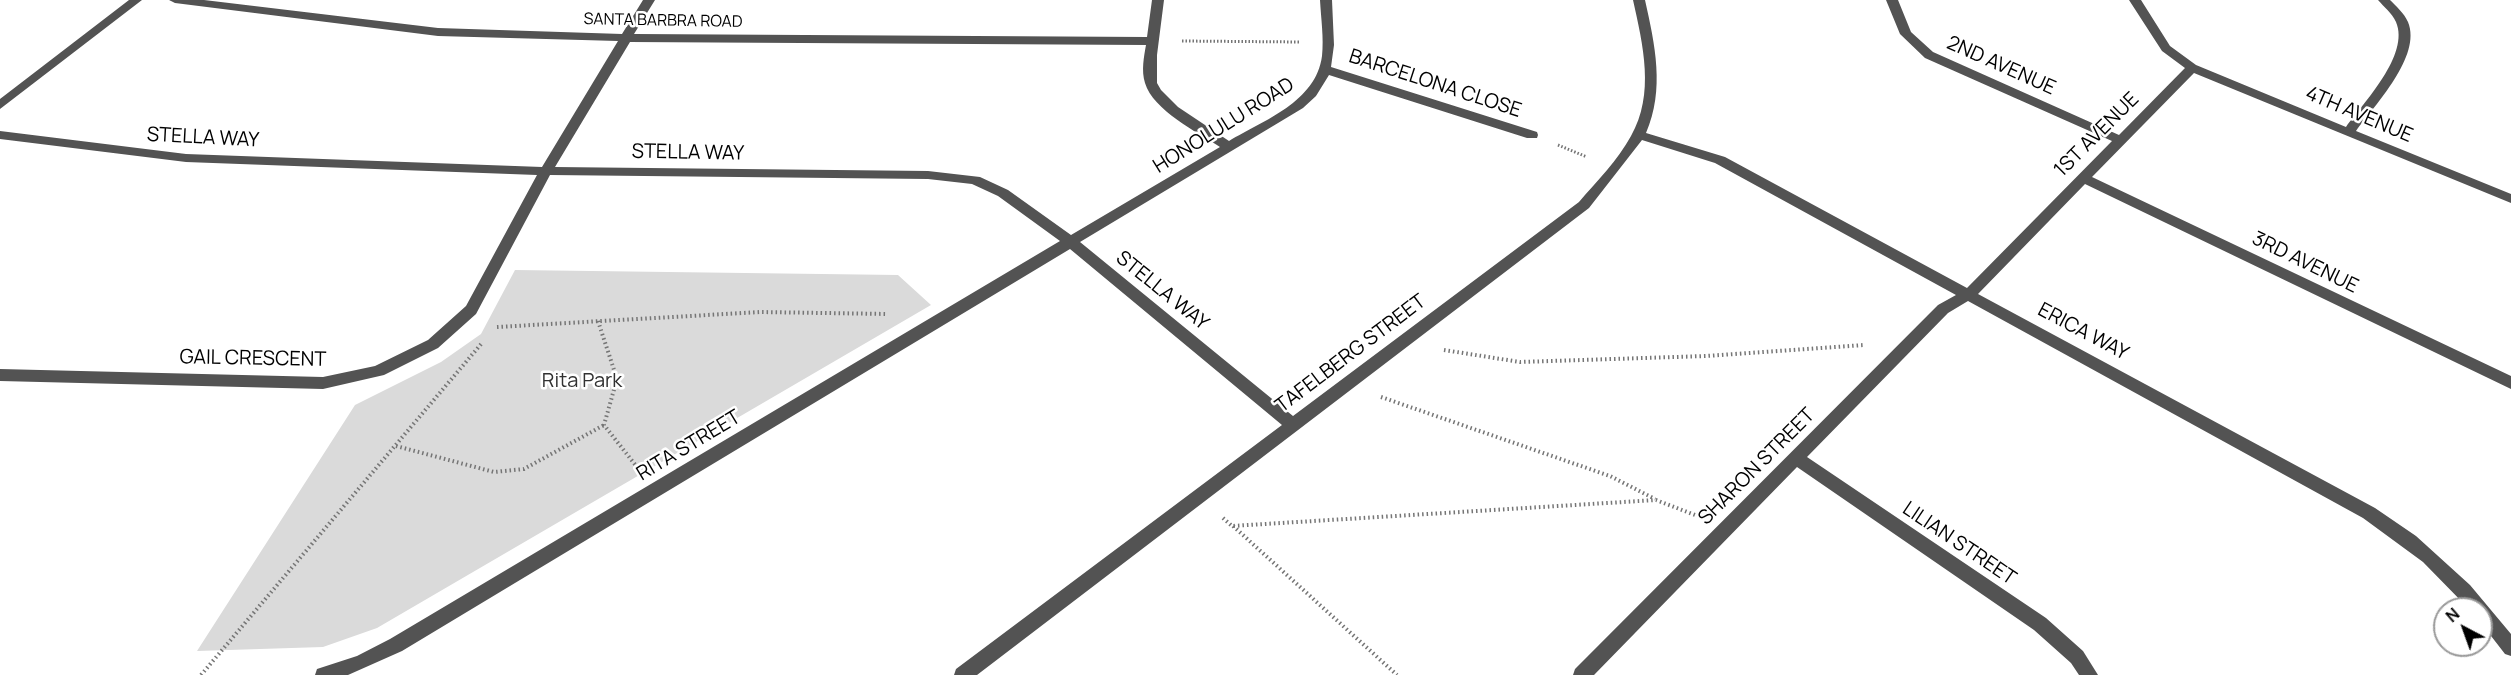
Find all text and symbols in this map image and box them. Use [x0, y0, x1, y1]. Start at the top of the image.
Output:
street label: SANTA BARBRA ROAD [583, 10, 743, 32]
street label: 2ND AVENUE [1943, 31, 2059, 101]
street label: BARCELONA CLOSE [1346, 45, 1524, 123]
street label: HONOLULU ROAD [1149, 73, 1299, 179]
street label: 4TH AVENUE [2302, 82, 2416, 148]
street label: 1ST AVENUE [2050, 88, 2144, 182]
street label: STELLA WAY [146, 123, 260, 153]
street label: STELLA WAY [631, 140, 745, 166]
street label: 3RD AVENUE [2248, 227, 2362, 299]
street label: STELLA WAY [1111, 246, 1213, 336]
street label: TAFELBERG STREET [1271, 290, 1431, 418]
street label: ERICA WAY [2034, 298, 2132, 366]
street label: GAIL CRESCENT [179, 346, 327, 372]
park label: Rita Park [542, 369, 622, 393]
street label: SHARON STREET [1694, 404, 1820, 530]
street label: RITA STREET [633, 406, 745, 486]
street label: LILIAN STREET [1898, 497, 2020, 591]
north arrow [2433, 597, 2493, 657]
text: N [2441, 603, 2464, 627]

